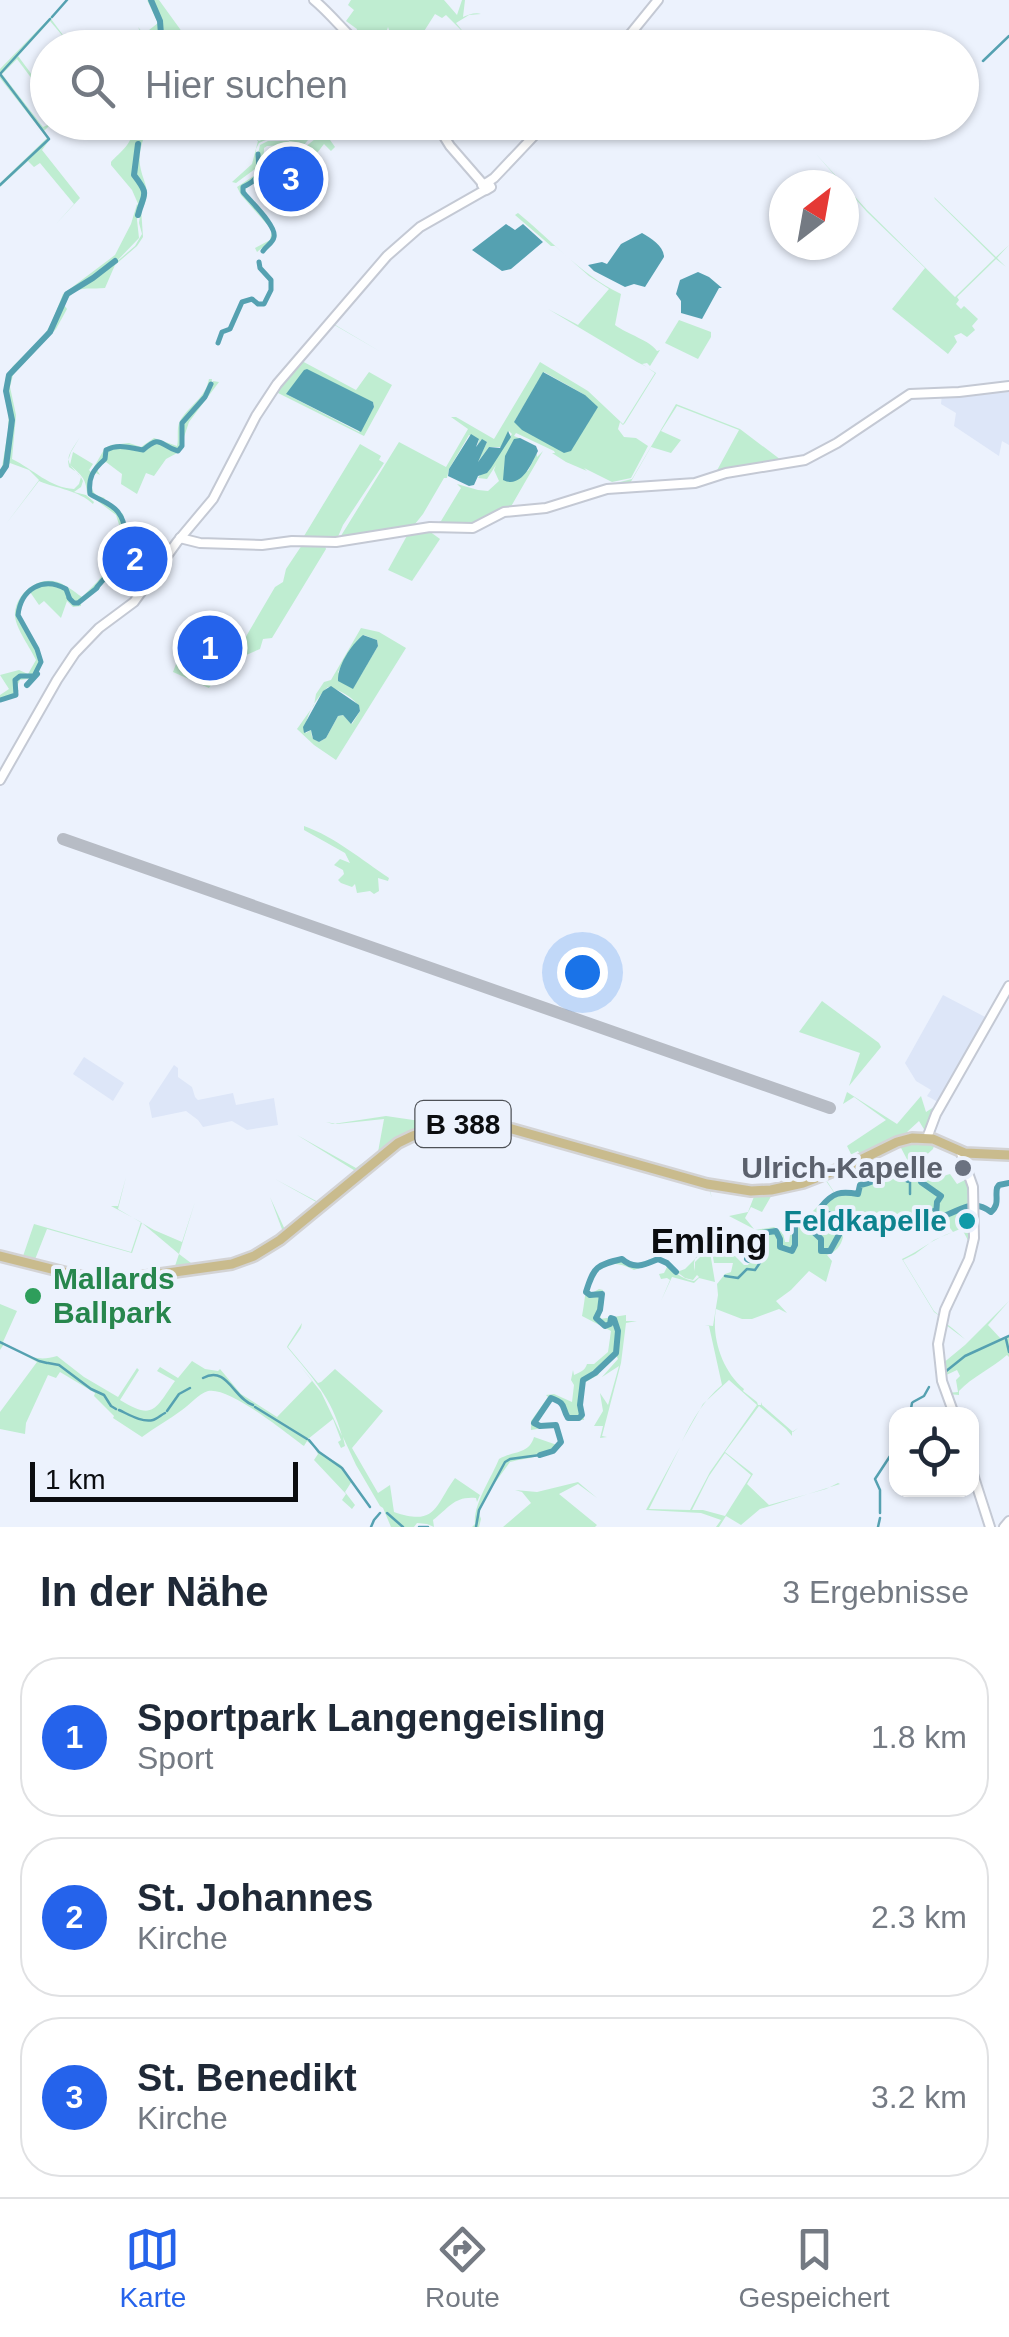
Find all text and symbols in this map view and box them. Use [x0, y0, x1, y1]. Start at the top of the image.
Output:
search box [30, 30, 979, 140]
icon: search [65, 58, 120, 113]
text: Hier suchen [145, 64, 348, 106]
pin: 3 [258, 142, 324, 216]
north arrow [769, 170, 859, 260]
pin: 2 [102, 522, 168, 596]
pin: 1 [178, 610, 242, 686]
your location [557, 947, 608, 998]
road number: B 388 [416, 1101, 510, 1147]
place label: Ulrich-Kapelle [741, 1151, 943, 1184]
marker: Ulrich-Kapelle [952, 1157, 974, 1179]
place label: Feldkapelle [784, 1204, 947, 1237]
marker: Feldkapelle [956, 1210, 978, 1232]
district label: Emling [651, 1221, 767, 1260]
place label: Mallards Ballpark [53, 1262, 175, 1329]
marker: Mallards Ballpark [22, 1285, 44, 1307]
map controls [889, 1407, 979, 1497]
button: locate [889, 1407, 979, 1497]
scale bar [30, 1457, 298, 1502]
text: 1 km [45, 1464, 106, 1495]
text: In der Nähe [40, 1568, 269, 1615]
text: 3 Ergebnisse [782, 1574, 969, 1610]
text: Sportpark Langengeisling [137, 1697, 606, 1739]
text: 1 [66, 1719, 83, 1755]
text: 1.8 km [871, 1719, 967, 1755]
text: Sport [137, 1740, 213, 1776]
text: St. Johannes [137, 1877, 374, 1919]
text: 2 [66, 1899, 83, 1935]
text: 2.3 km [871, 1899, 967, 1935]
text: Kirche [137, 1920, 228, 1956]
text: St. Benedikt [137, 2057, 357, 2099]
text: 3 [66, 2079, 83, 2115]
text: 3.2 km [871, 2079, 967, 2115]
text: Kirche [137, 2100, 228, 2136]
tab: Karte [119, 2222, 186, 2314]
tab: Route [425, 2222, 500, 2314]
tab: Gespeichert [739, 2222, 890, 2314]

